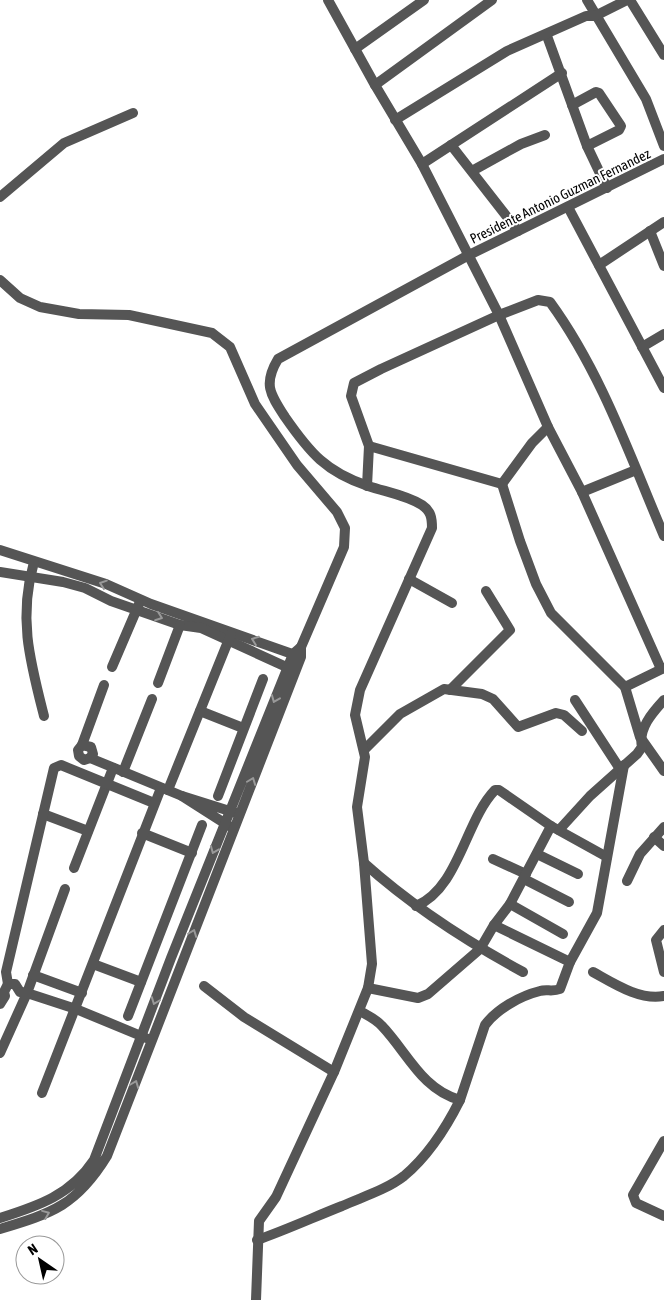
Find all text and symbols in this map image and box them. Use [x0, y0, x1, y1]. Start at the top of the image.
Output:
street label: Presidente Antonio Guzman Fernandez [467, 145, 653, 247]
one-way arrow [99, 580, 108, 590]
one-way arrow [154, 611, 163, 621]
one-way arrow [252, 636, 260, 646]
one-way arrow [270, 694, 281, 703]
one-way arrow [247, 778, 257, 786]
one-way arrow [210, 845, 220, 854]
one-way arrow [187, 929, 197, 938]
one-way arrow [150, 996, 161, 1005]
one-way arrow [129, 1080, 139, 1089]
one-way arrow [41, 1210, 50, 1220]
north arrow [15, 1235, 65, 1285]
text: N [25, 1240, 41, 1258]

